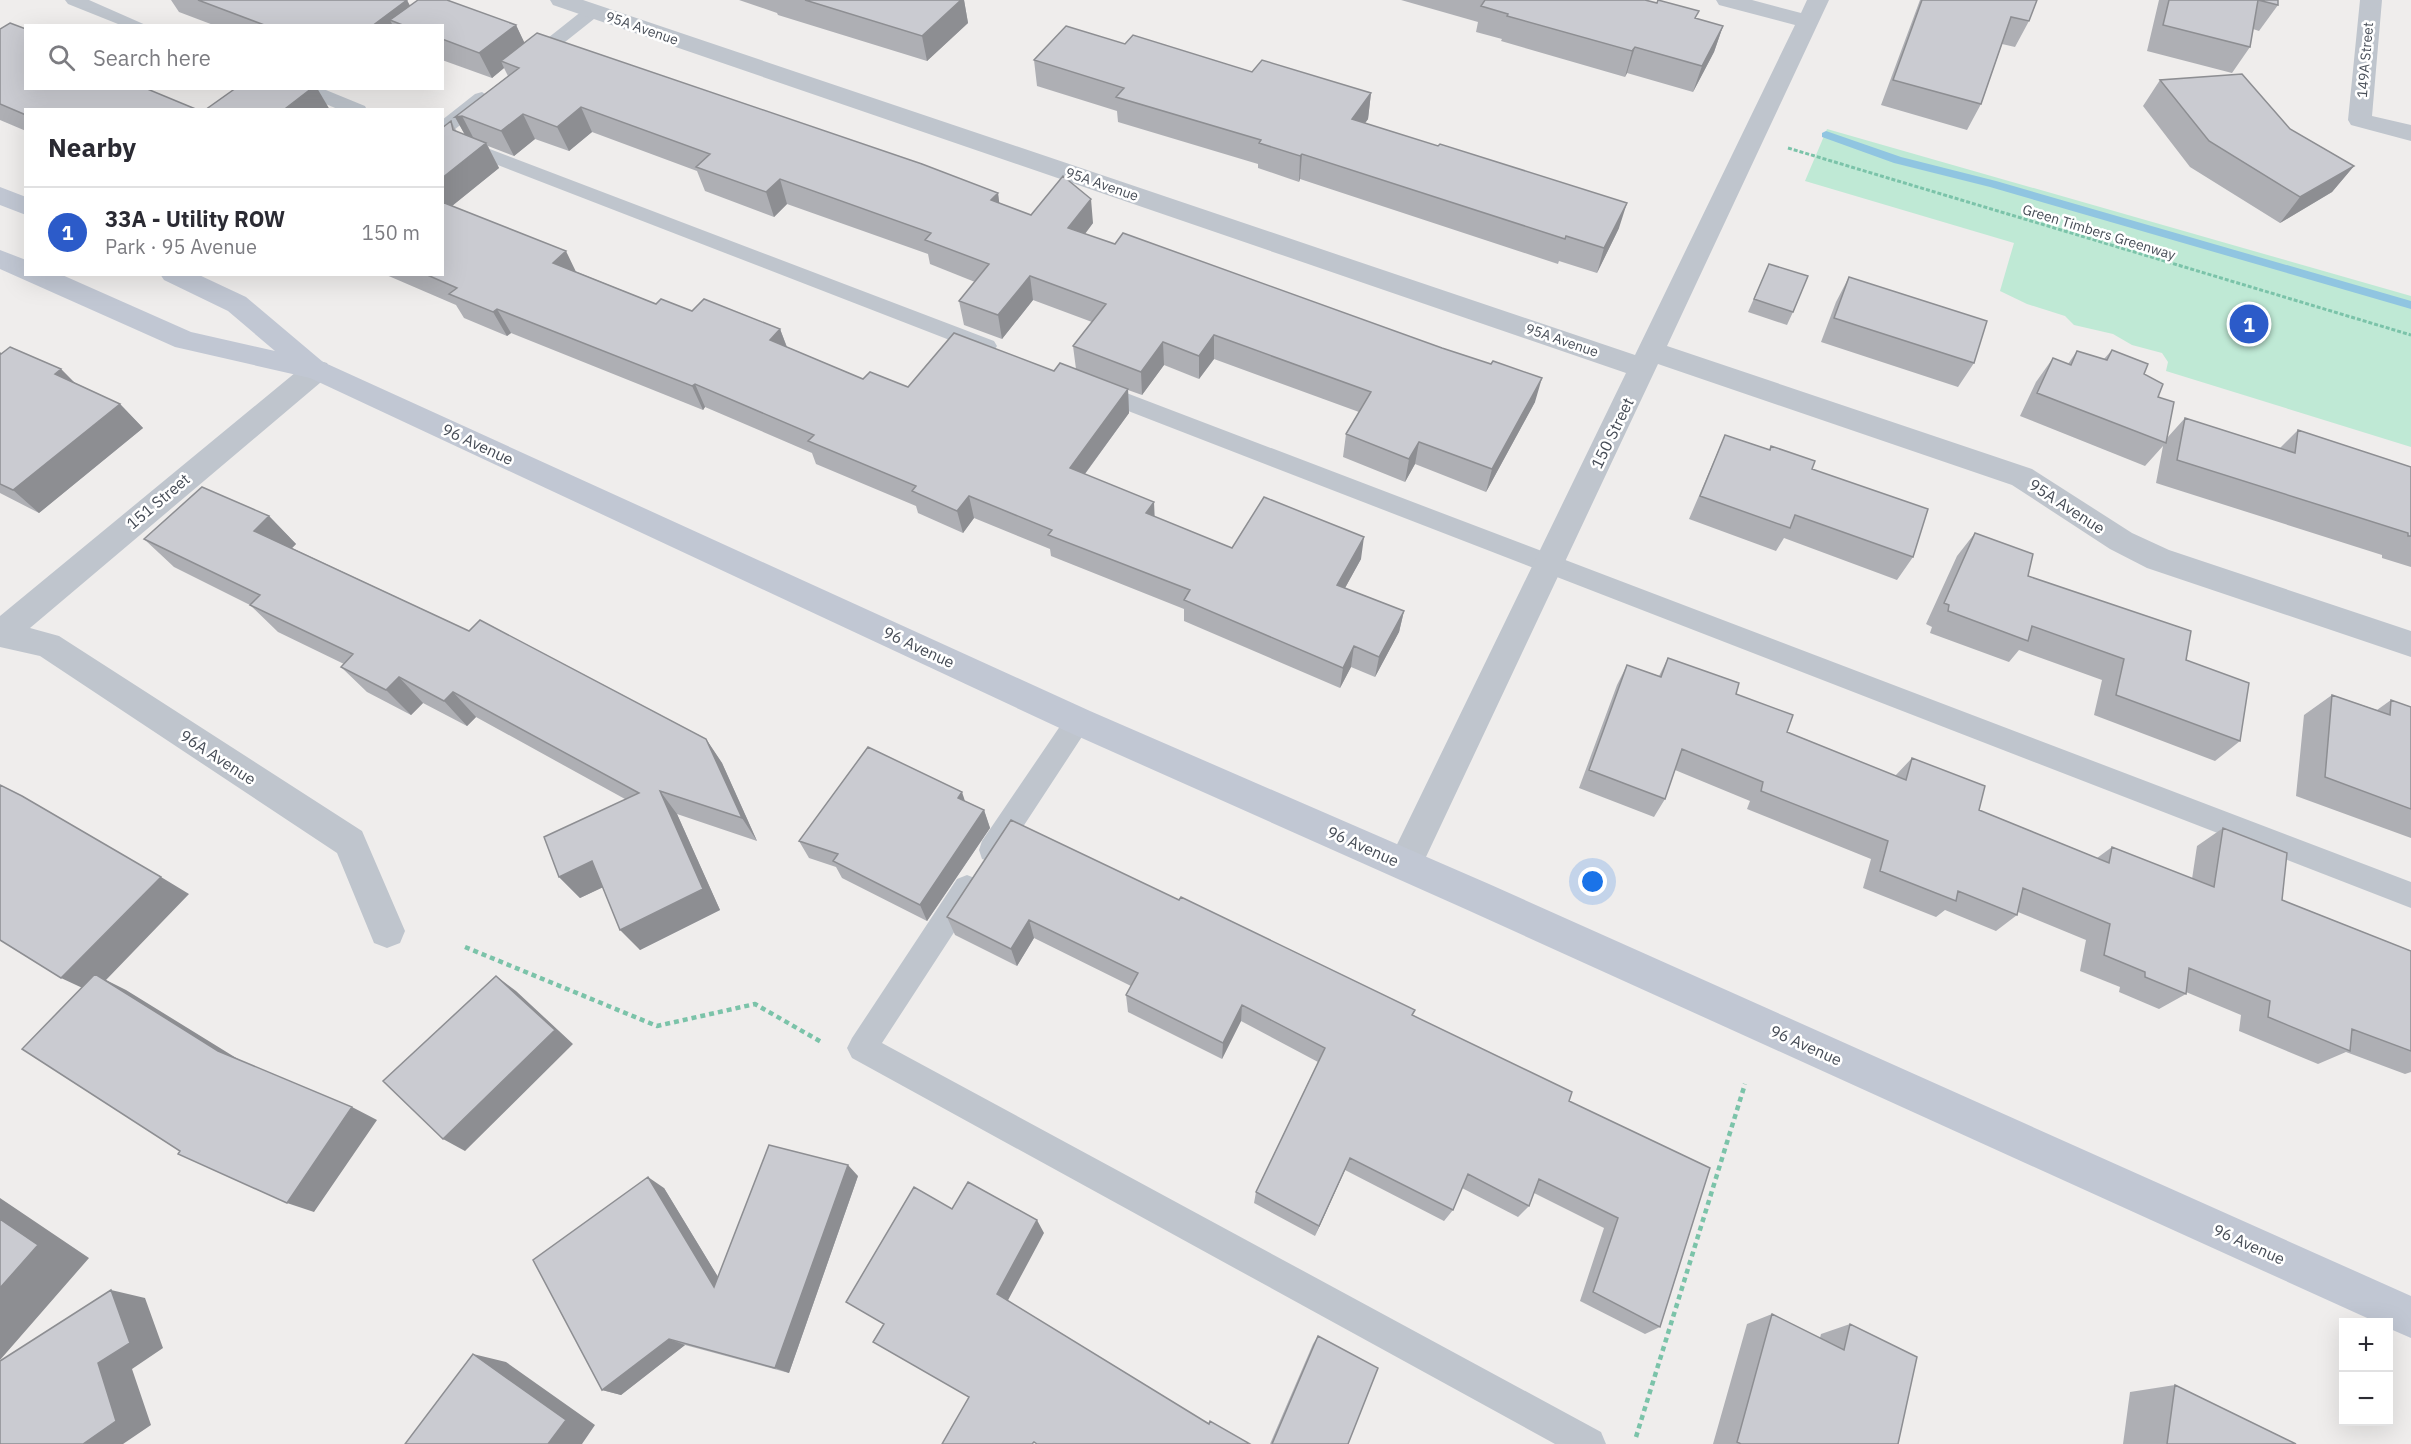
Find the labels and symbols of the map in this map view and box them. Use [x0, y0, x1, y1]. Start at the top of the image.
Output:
street label: 95A Avenue [603, 7, 681, 49]
street label: 149A Street [2353, 21, 2377, 99]
street label: 95A Avenue [1063, 163, 1141, 205]
street label: Green Timbers Greenway [2020, 200, 2178, 264]
pin: 1 [2230, 302, 2268, 346]
street label: 95A Avenue [1523, 319, 1601, 361]
street label: 150 Street [1586, 394, 1638, 472]
street label: 96 Avenue [439, 419, 517, 469]
street label: 151 Street [122, 469, 194, 533]
street label: 95A Avenue [2025, 474, 2109, 538]
street label: 96 Avenue [880, 622, 958, 672]
street label: 96A Avenue [176, 725, 260, 789]
street label: 96 Avenue [1324, 821, 1402, 871]
your location [1578, 867, 1607, 896]
street label: 96 Avenue [1767, 1020, 1845, 1070]
street label: 96 Avenue [2210, 1219, 2288, 1269]

